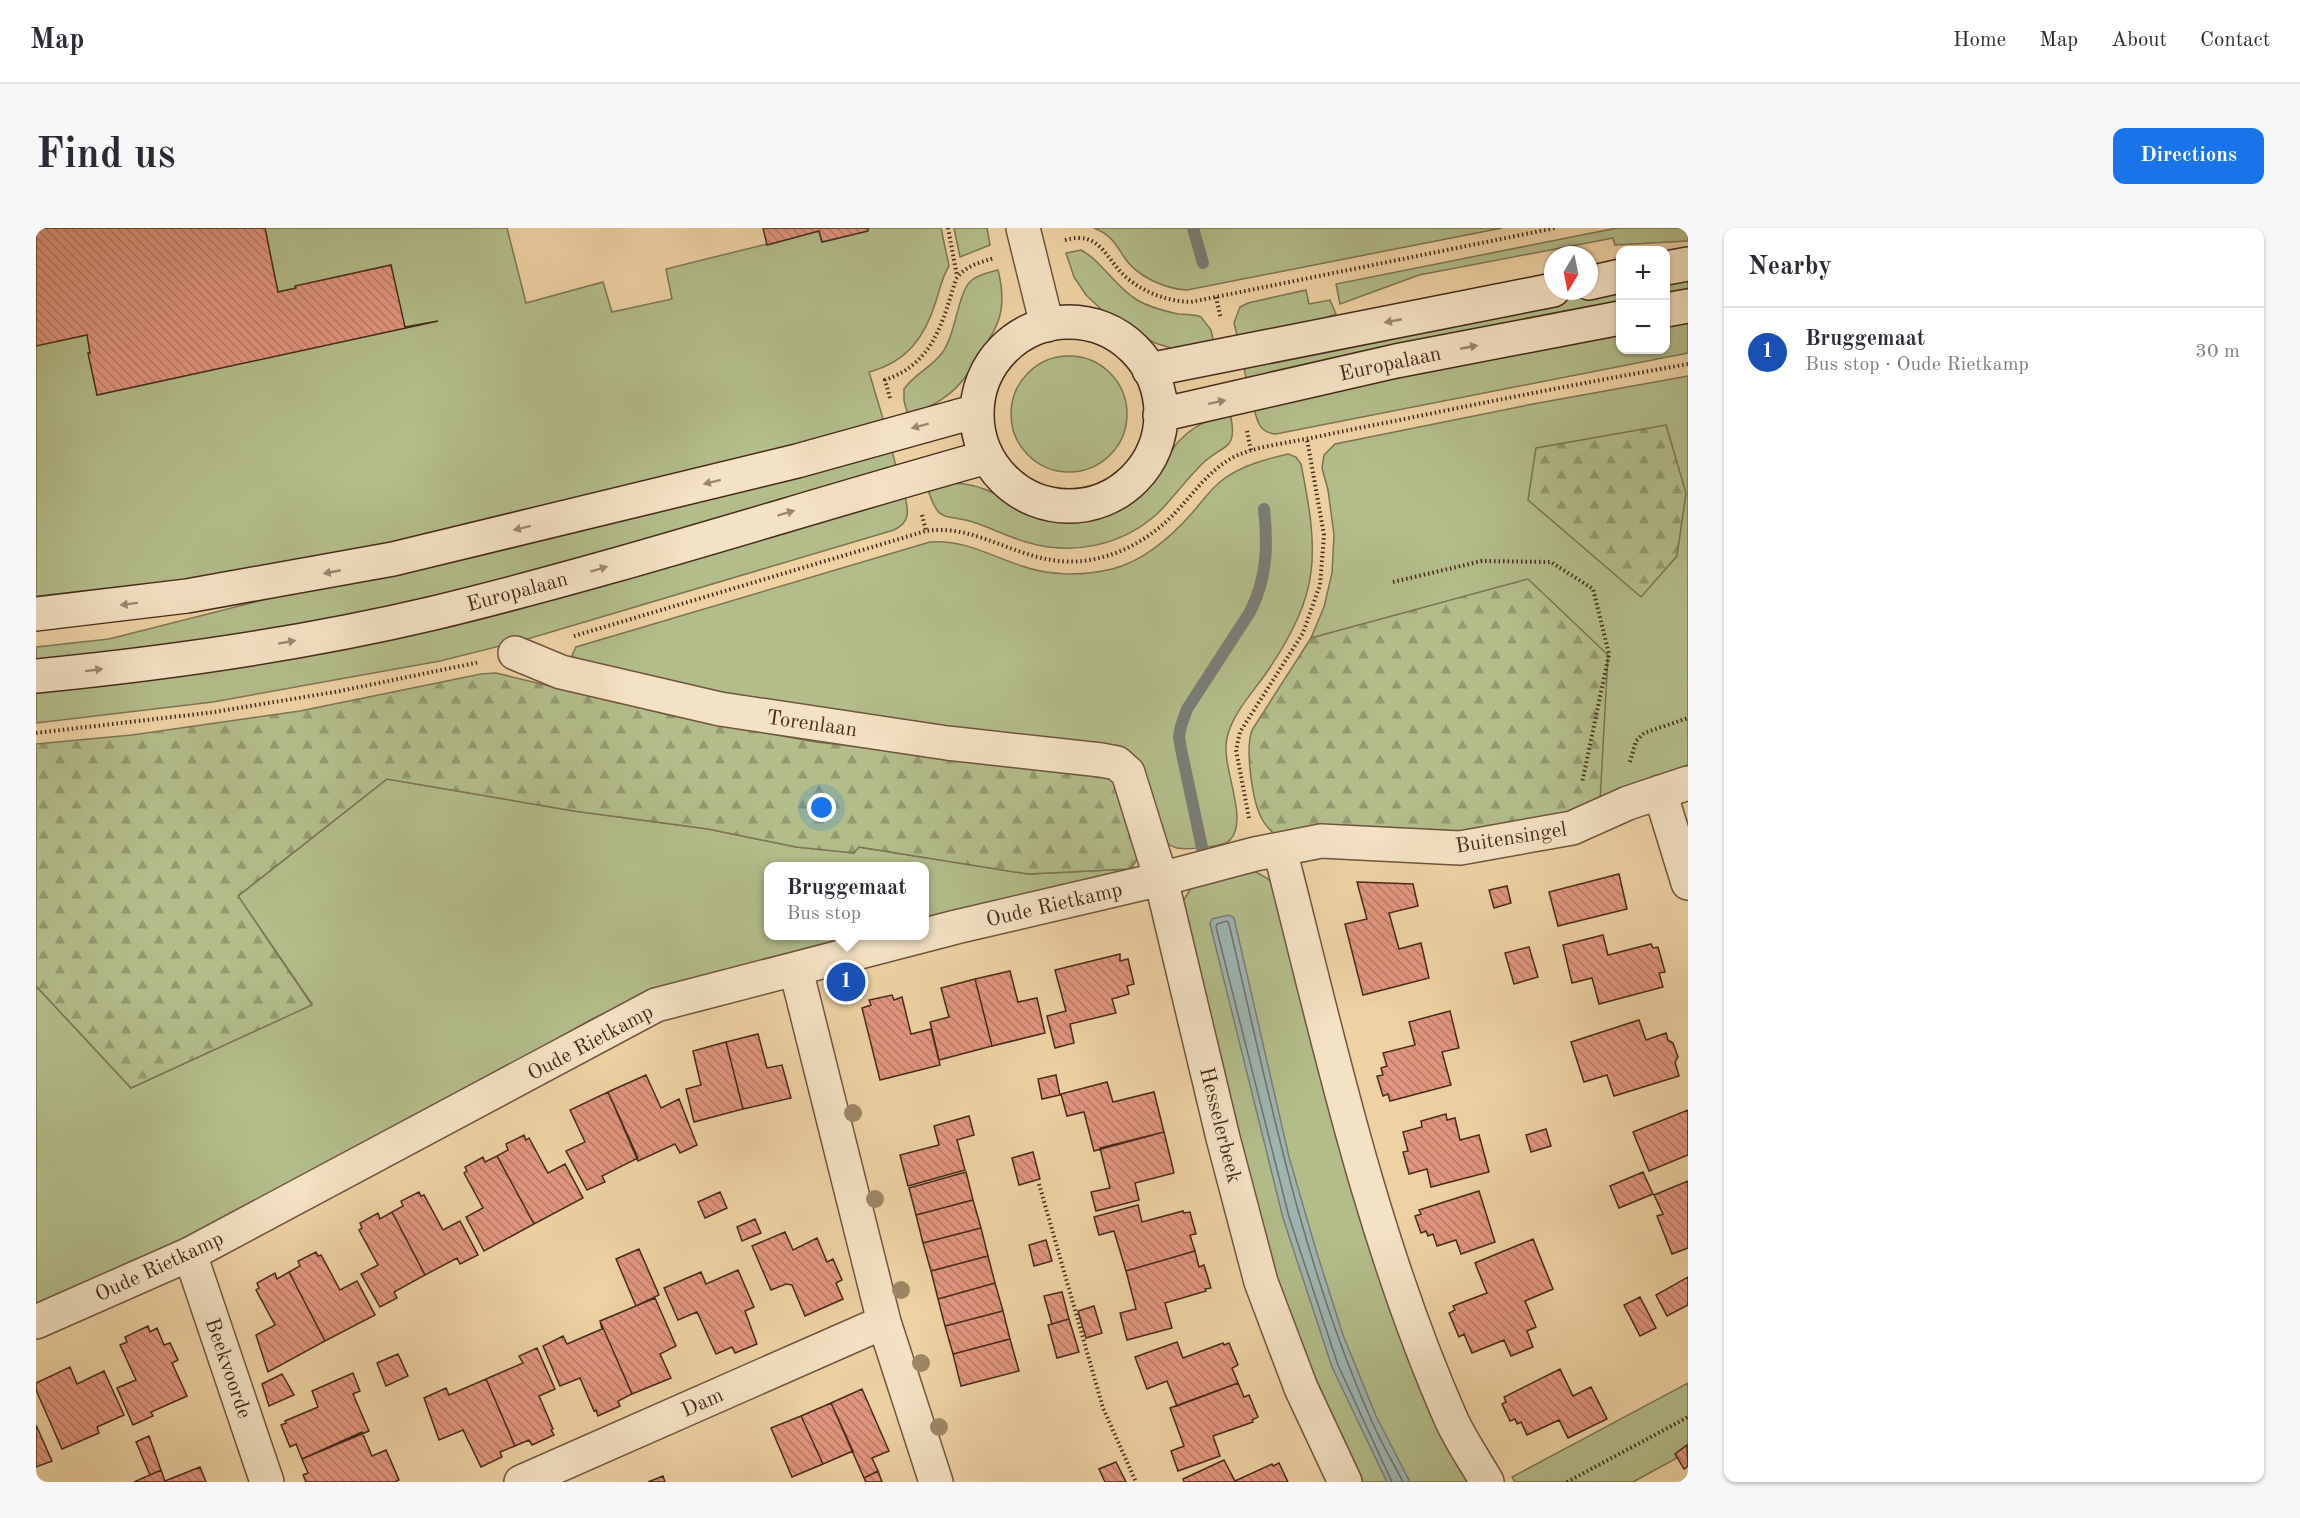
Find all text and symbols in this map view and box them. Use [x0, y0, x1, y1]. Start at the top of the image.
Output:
text: Map [30, 27, 84, 55]
text: Home [1953, 30, 2006, 51]
text: Map [2039, 30, 2078, 51]
text: About [2111, 30, 2167, 51]
text: Contact [2200, 30, 2270, 51]
button: Directions [2113, 128, 2264, 184]
text: Find us [36, 135, 175, 177]
north arrow [1544, 246, 1598, 300]
map controls [1616, 246, 1670, 354]
button: + [1616, 246, 1670, 300]
text: Nearby [1748, 254, 1832, 280]
button: − [1616, 300, 1670, 354]
one-way arrow [1383, 317, 1402, 326]
text: Bruggemaat [1805, 328, 1925, 350]
one-way arrow [1460, 342, 1479, 351]
text: 1 [1762, 342, 1773, 362]
text: 30 m [2195, 342, 2240, 362]
street label: Europalaan [1337, 343, 1443, 386]
text: Bus stop · Oude Rietkamp [1805, 355, 2029, 375]
one-way arrow [1208, 397, 1227, 407]
one-way arrow [911, 422, 929, 431]
one-way arrow [703, 477, 721, 487]
one-way arrow [778, 508, 796, 517]
one-way arrow [513, 524, 532, 534]
one-way arrow [591, 564, 609, 573]
one-way arrow [323, 567, 342, 576]
street label: Europalaan [465, 569, 570, 616]
one-way arrow [120, 599, 139, 608]
one-way arrow [278, 638, 297, 647]
one-way arrow [85, 665, 104, 674]
street label: Torenlaan [765, 708, 858, 741]
your location [807, 793, 836, 822]
street label: Buitensingel [1454, 819, 1569, 858]
popup [764, 862, 929, 940]
text: Bruggemaat [787, 877, 907, 899]
street label: Oude Rietkamp [984, 880, 1124, 931]
text: Bus stop [787, 904, 861, 924]
pin: 1 [826, 960, 866, 1005]
street label: Oude Rietkamp [524, 1001, 657, 1085]
street label: Hesselerbeek [1195, 1065, 1244, 1186]
street label: Oude Rietkamp [92, 1228, 227, 1306]
street label: Beekvoorde [201, 1315, 255, 1422]
street label: Dam [678, 1385, 727, 1422]

